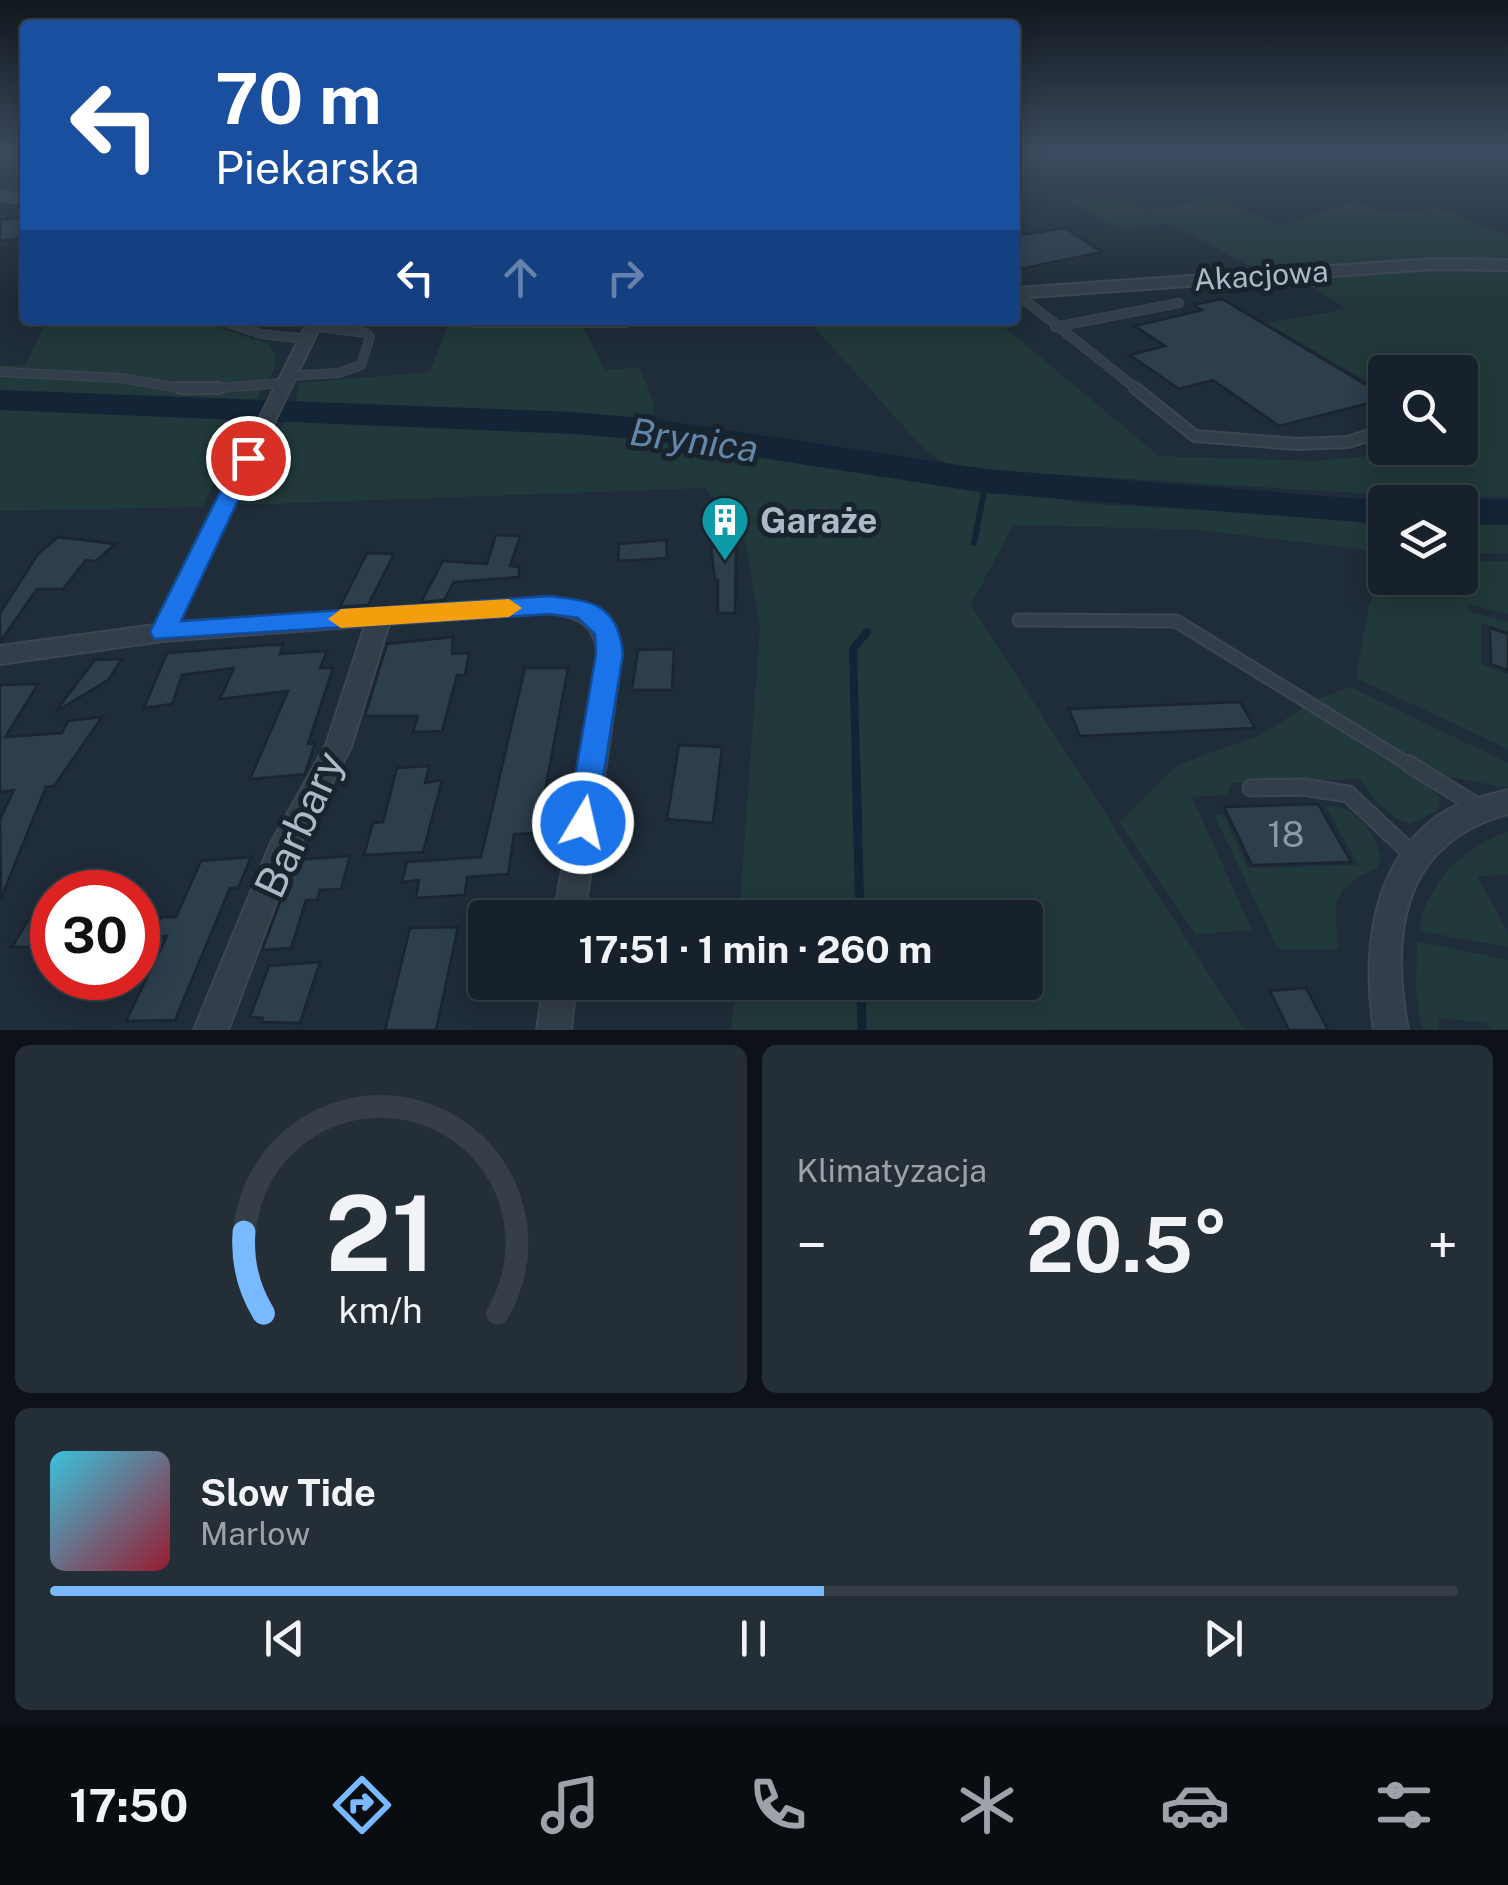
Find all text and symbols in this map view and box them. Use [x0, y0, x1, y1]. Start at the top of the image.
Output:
text: 70 m [215, 57, 382, 140]
icon: left [50, 60, 180, 190]
text: Piekarska [215, 141, 420, 194]
icon: left [388, 250, 443, 305]
icon: ahead [493, 250, 548, 305]
icon: right [598, 250, 653, 305]
street label: Akacjowa [1192, 252, 1330, 298]
map controls [1368, 355, 1478, 595]
button: search [1368, 355, 1478, 465]
water label: Brynica [627, 409, 761, 471]
pin [206, 416, 291, 501]
icon: arrive [221, 431, 276, 486]
button: layers [1368, 485, 1478, 595]
building icon: Garaże [699, 494, 751, 562]
place label: Garaże [760, 500, 877, 541]
street label: Barbary [244, 743, 354, 905]
position arrow [531, 771, 635, 875]
house number: 18 [1268, 814, 1304, 855]
speed limit sign: 30 [30, 870, 160, 1000]
text: 17:51 · 1 min · 260 m [579, 927, 932, 972]
text: Klimatyzacja [797, 1152, 987, 1189]
text: 21 [325, 1172, 436, 1294]
text: 20.5° [1026, 1201, 1228, 1289]
text: − [797, 1213, 827, 1277]
text: + [1427, 1213, 1458, 1277]
text: km/h [339, 1289, 423, 1331]
text: Slow Tide [200, 1470, 376, 1515]
text: Marlow [200, 1515, 310, 1552]
icon: previous [257, 1611, 312, 1666]
icon: pause [726, 1611, 781, 1666]
icon: next [1196, 1611, 1251, 1666]
icon: directions [327, 1770, 397, 1840]
icon: music [535, 1770, 605, 1840]
icon: phone [743, 1770, 813, 1840]
icon: climate [952, 1770, 1022, 1840]
icon: car [1160, 1770, 1230, 1840]
icon: filters [1369, 1770, 1439, 1840]
text: 17:50 [69, 1779, 188, 1832]

